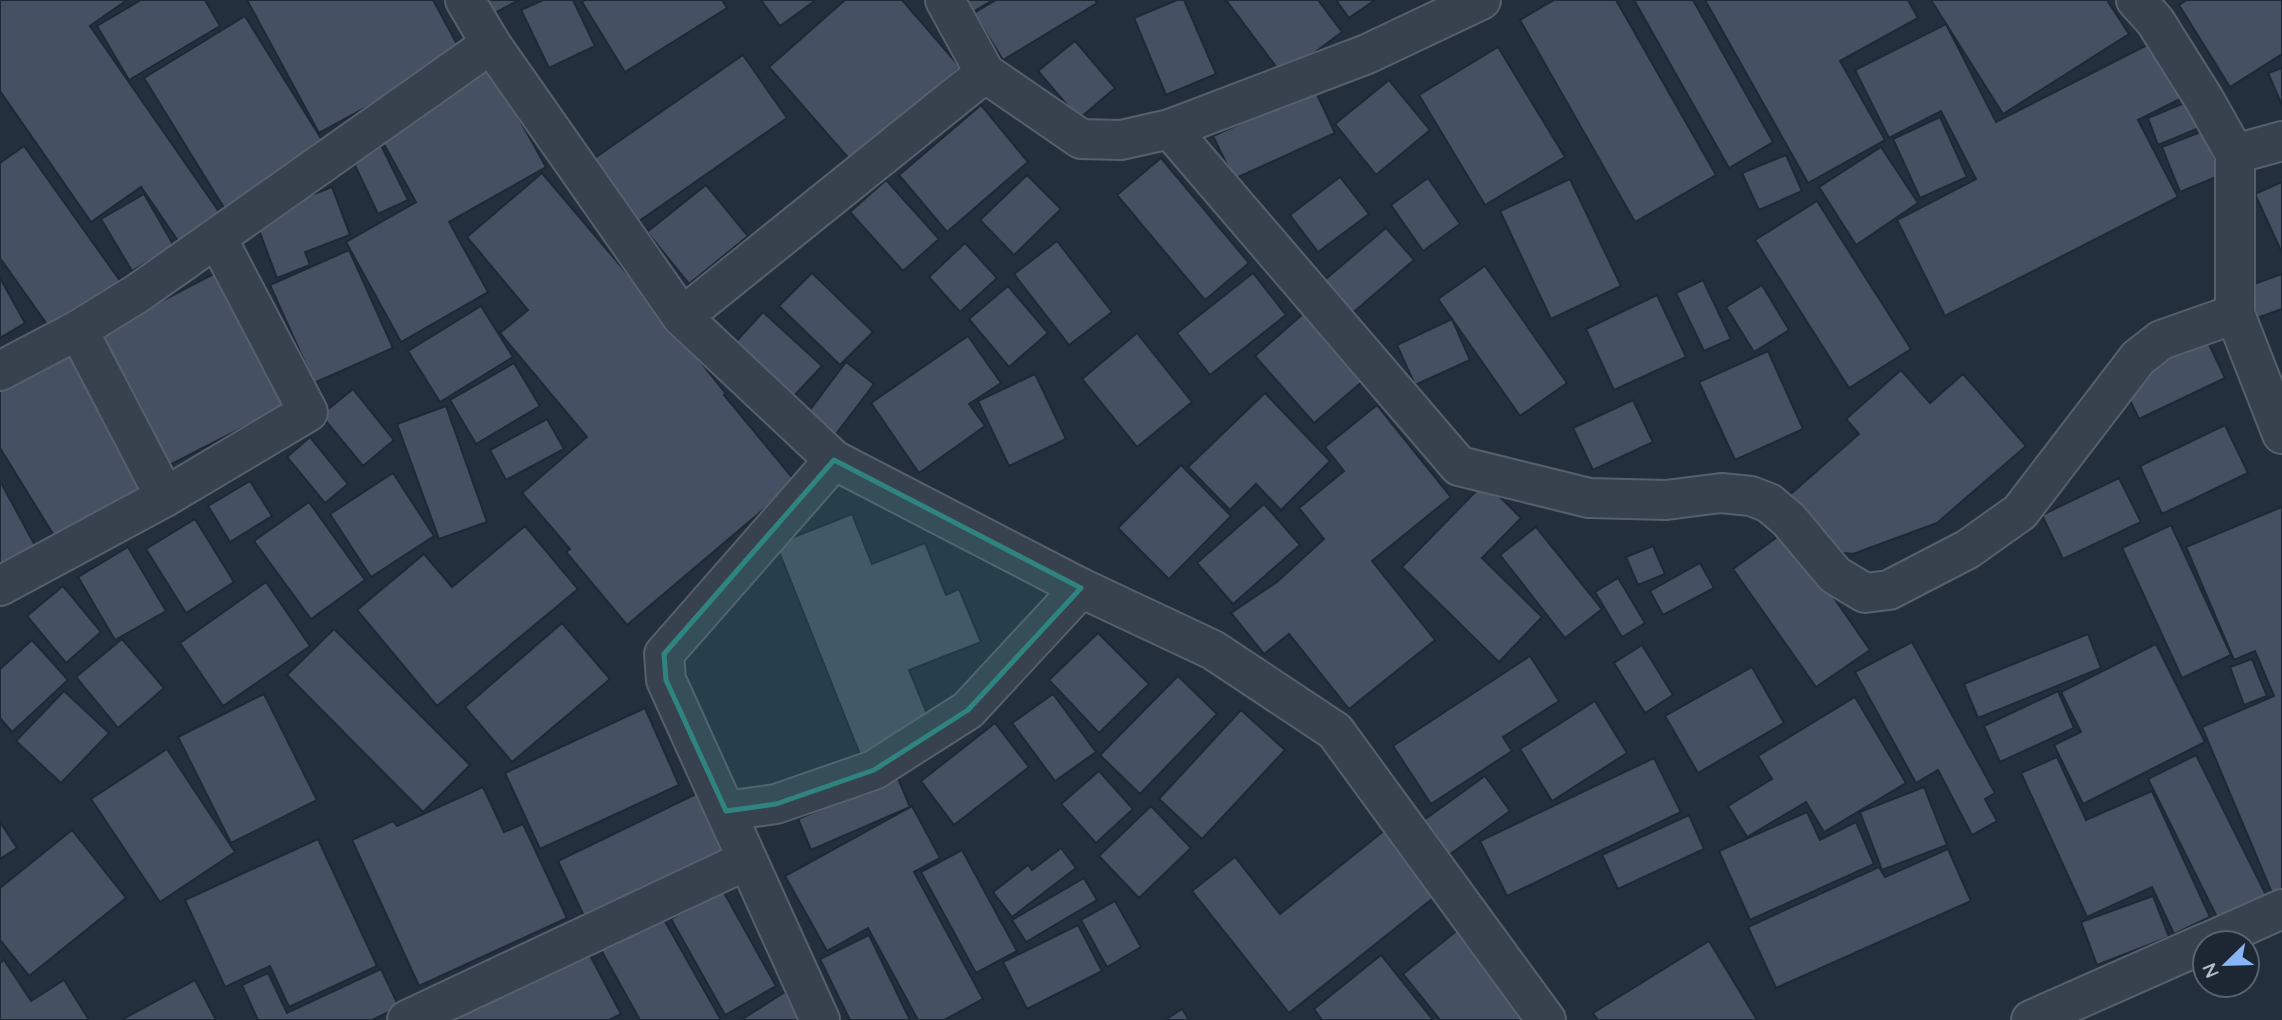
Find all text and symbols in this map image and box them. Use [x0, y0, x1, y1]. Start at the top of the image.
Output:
north arrow [2191, 929, 2261, 999]
text: N [2197, 960, 2224, 982]

